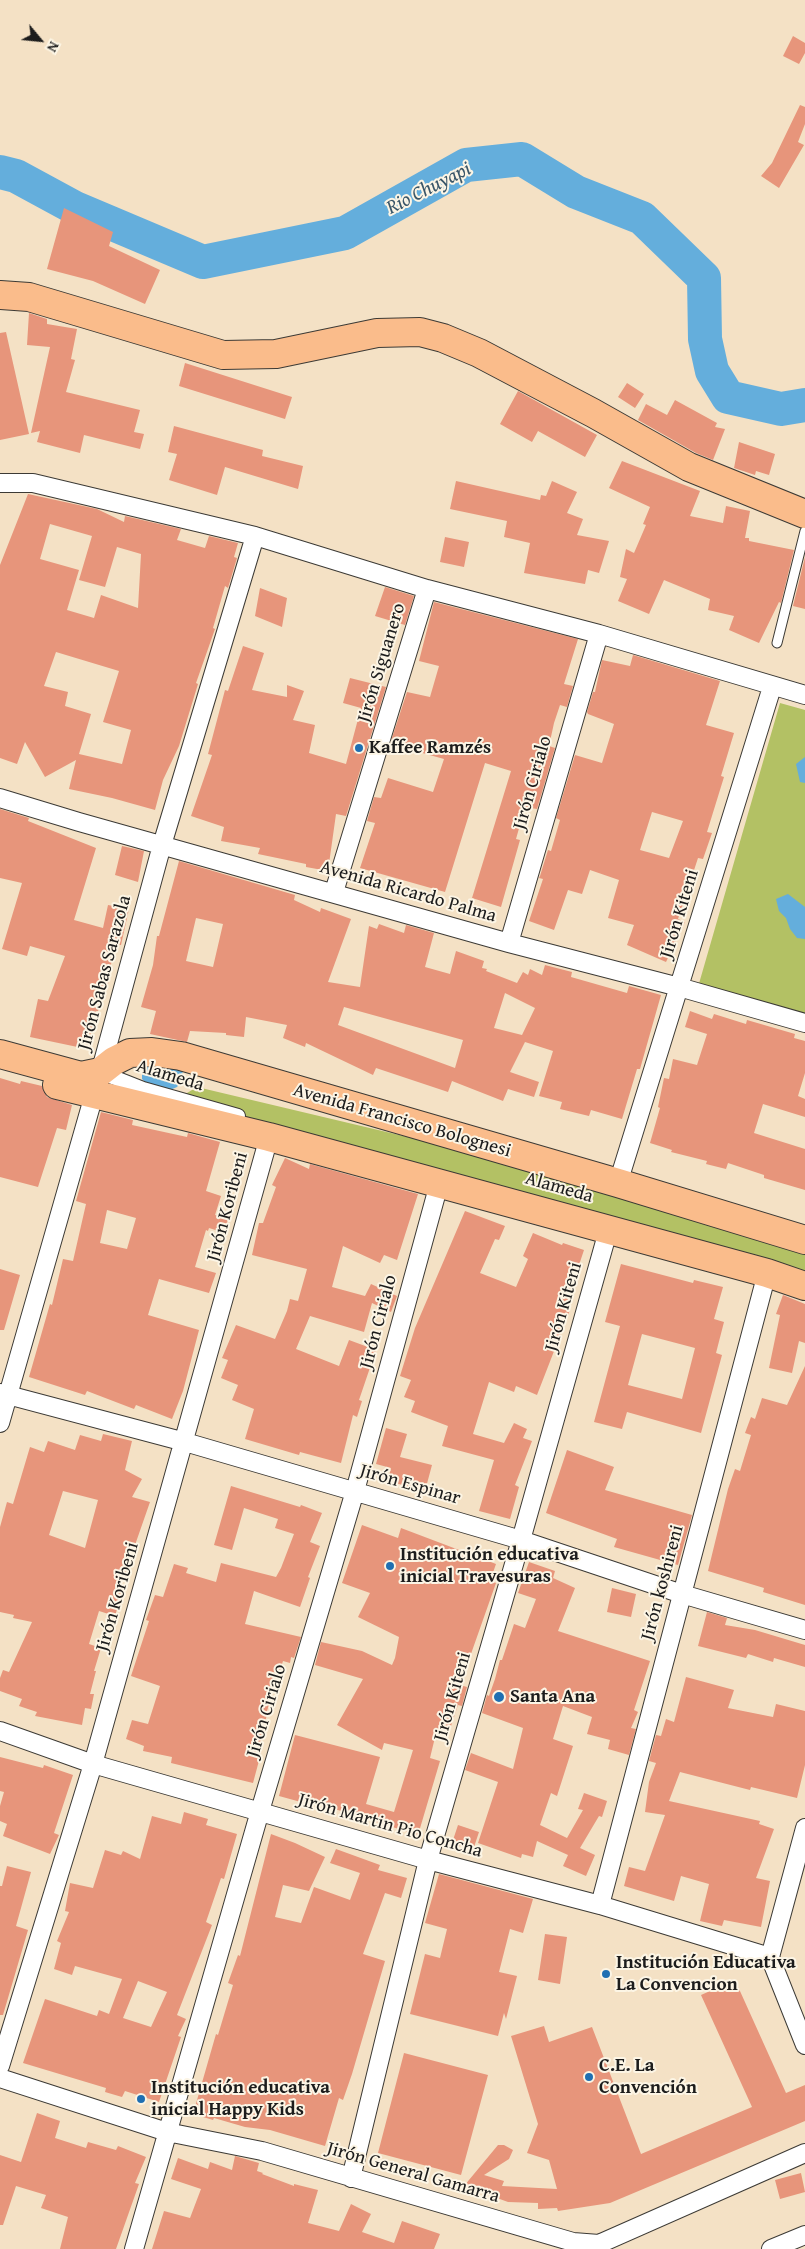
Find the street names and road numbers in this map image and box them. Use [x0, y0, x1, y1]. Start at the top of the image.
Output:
street label: Jirón Siguanero [353, 600, 411, 726]
street label: Jirón Cirialo [509, 733, 557, 833]
street label: Avenida Ricardo Palma [317, 856, 499, 928]
street label: Jirón Kiteni [656, 867, 704, 961]
street label: Jirón Sabas Sarazola [73, 893, 137, 1053]
street label: Alameda [133, 1055, 207, 1097]
street label: Avenida Francisco Bolognesi [291, 1079, 513, 1163]
street label: Jirón Koribeni [202, 1150, 254, 1264]
street label: Alameda [523, 1167, 595, 1209]
street label: Jirón Kiteni [540, 1260, 588, 1354]
street label: Jirón Cirialo [355, 1272, 403, 1372]
street label: Jirón Espinar [357, 1460, 463, 1510]
street label: Jirón koshireni [637, 1523, 689, 1643]
street label: Jirón Koribeni [92, 1540, 144, 1654]
street label: Jirón Kiteni [429, 1650, 477, 1744]
street label: Jirón Cirialo [242, 1662, 292, 1760]
street label: Jirón Martin Pio Concha [295, 1789, 485, 1863]
street label: Jirón General Gamarra [324, 2137, 502, 2209]

